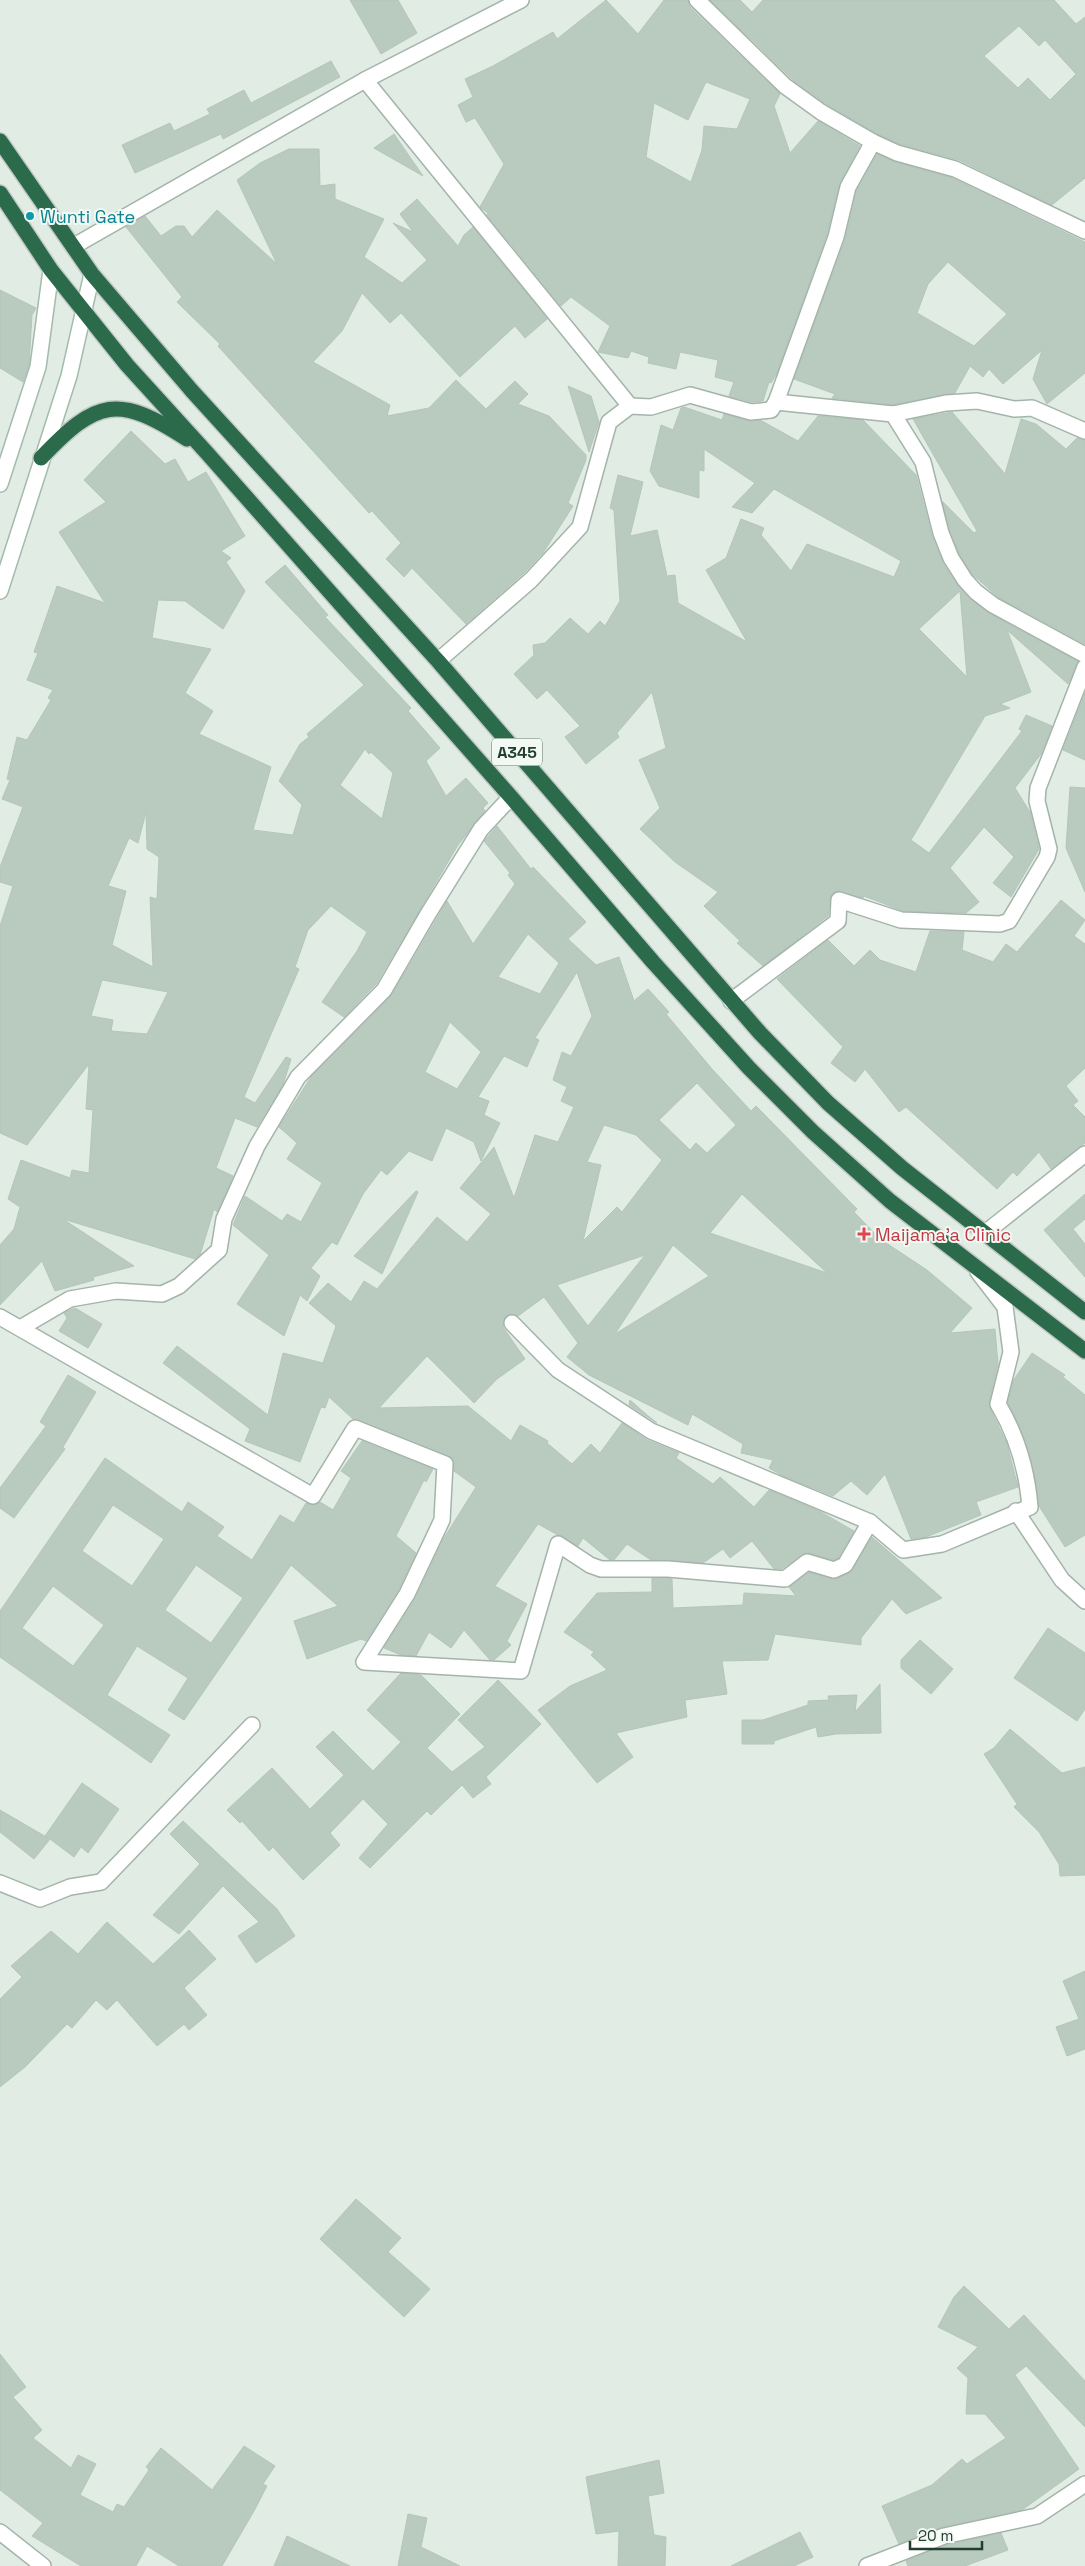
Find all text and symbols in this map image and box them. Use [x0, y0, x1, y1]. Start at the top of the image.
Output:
place label: Wunti Gate [40, 205, 135, 228]
marker: Wunti Gate [24, 210, 36, 222]
road number: A345 [492, 739, 542, 766]
place label: Maijama'a Clinic [875, 1223, 1011, 1246]
marker: Maijama'a Clinic [857, 1227, 871, 1241]
scale bar [910, 2518, 982, 2550]
text: 20 m [918, 2526, 953, 2545]

